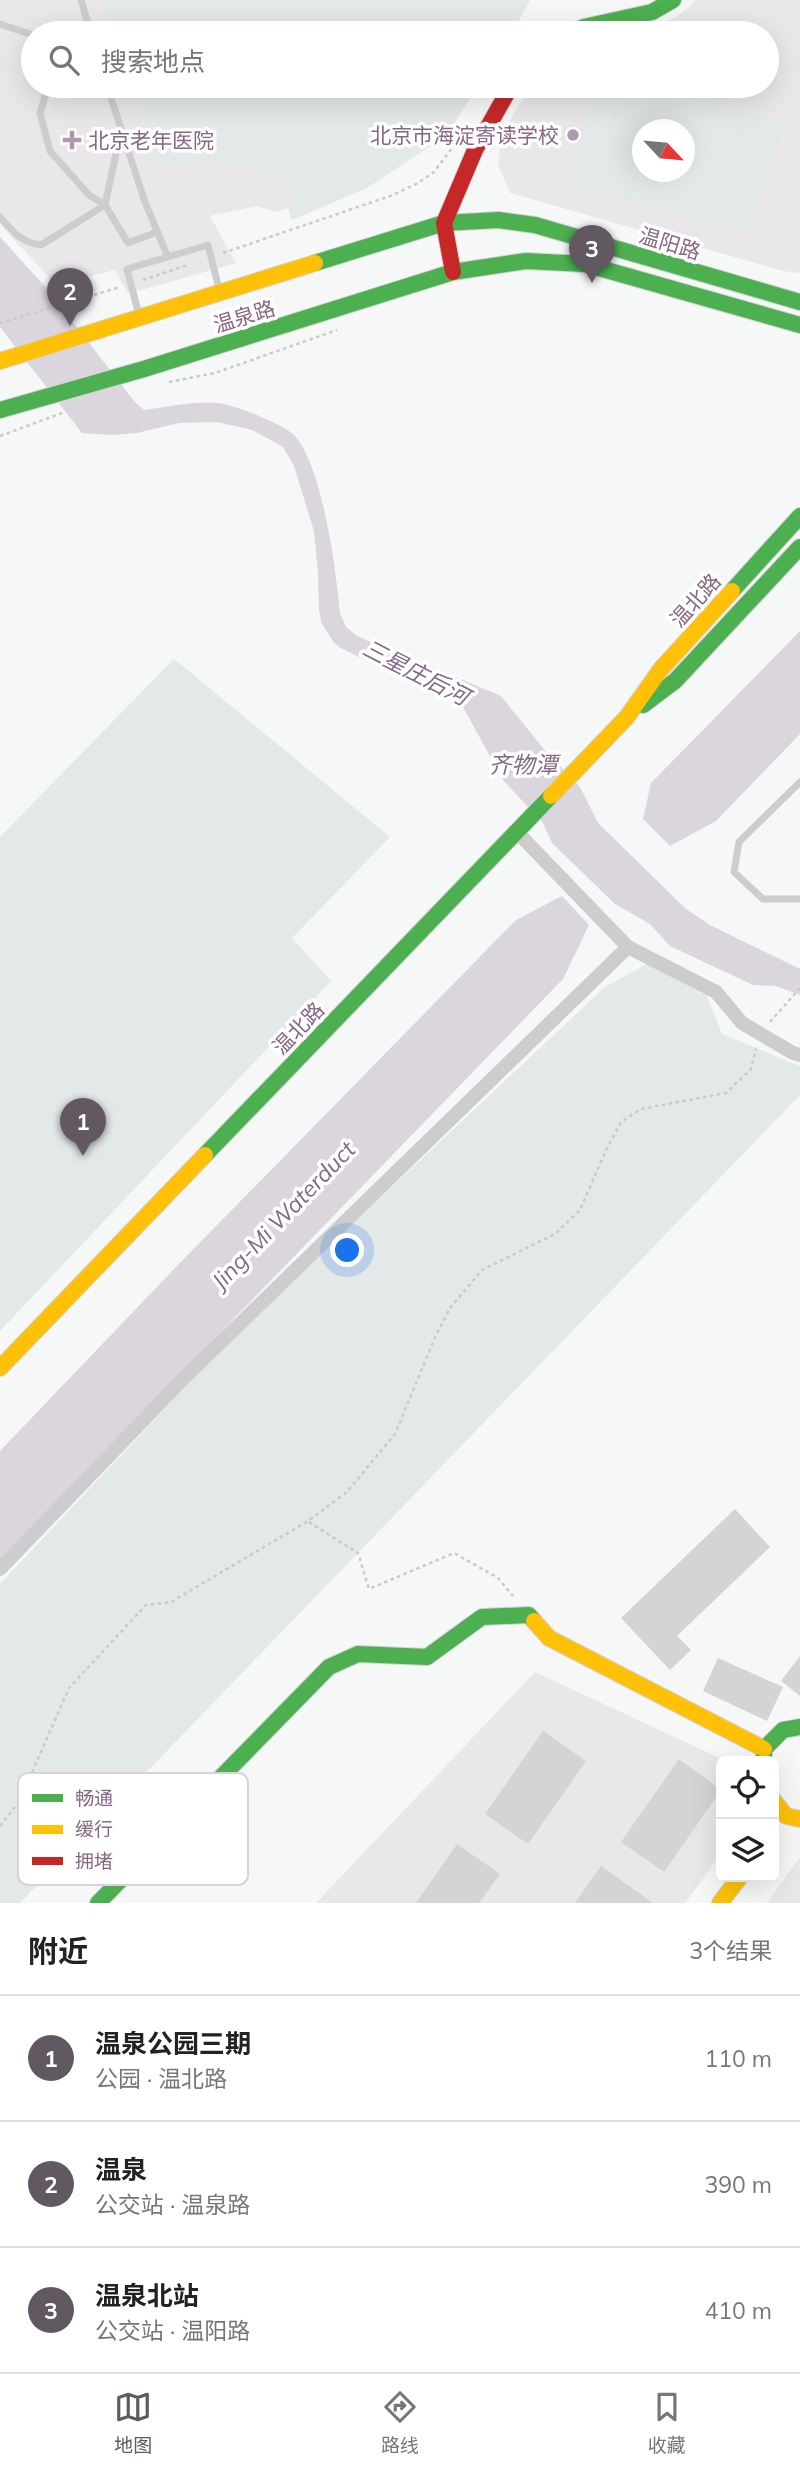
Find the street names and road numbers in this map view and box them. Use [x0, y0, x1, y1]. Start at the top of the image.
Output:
street label: 温阳路 [636, 221, 704, 265]
street label: 温泉路 [210, 294, 278, 338]
street label: 温北路 [664, 568, 726, 632]
street label: 温北路 [267, 996, 329, 1060]

